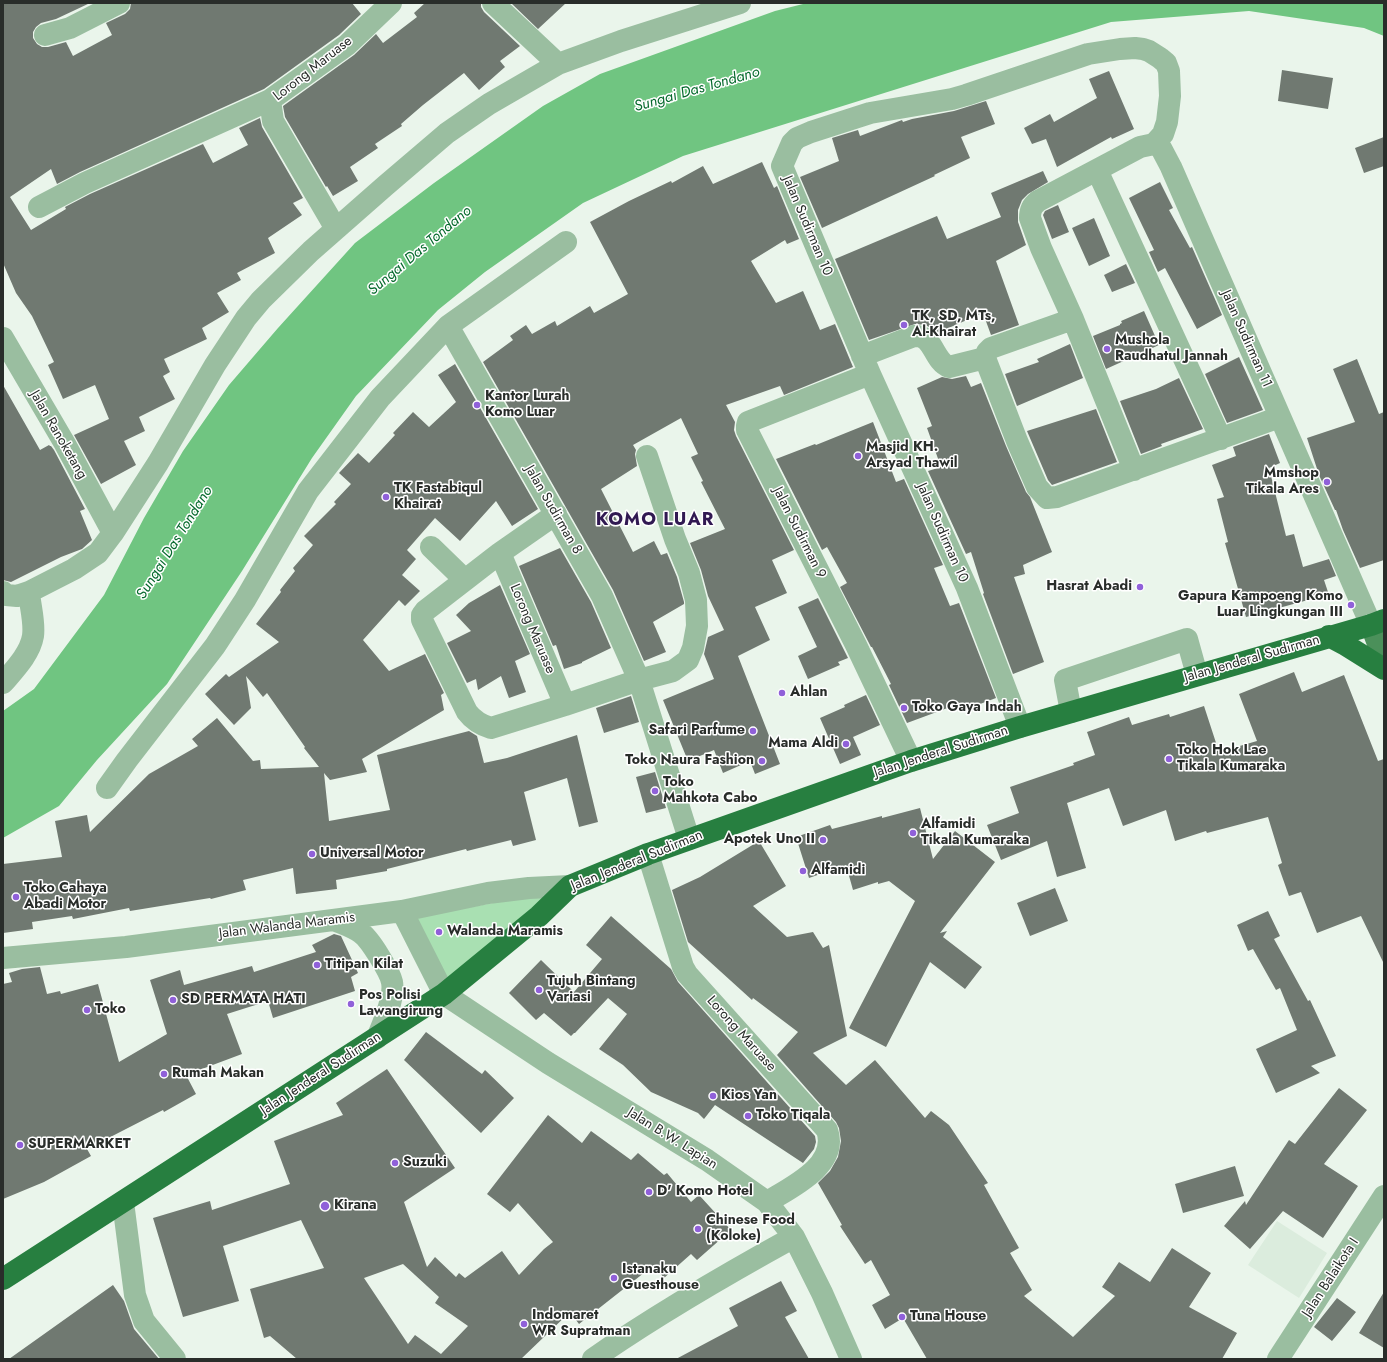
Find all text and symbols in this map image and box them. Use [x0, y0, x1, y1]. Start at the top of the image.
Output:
street label: Lorong Maruase [270, 33, 356, 105]
water label: Sungai Das Tondano [632, 63, 762, 117]
street label: Jalan Sudirman 10 [778, 173, 836, 279]
water label: Sungai Das Tondano [365, 202, 475, 300]
street label: Jalan Sudirman 11 [1217, 288, 1275, 390]
place label: TK, SD, MTs, Al-Khairat [912, 309, 996, 342]
marker: TK, SD, MTs, Al-Khairat [899, 320, 909, 330]
place label: Mushola Raudhatul Jannah [1115, 333, 1228, 366]
marker: Mushola Raudhatul Jannah [1102, 344, 1112, 354]
street label: Jalan Ranoketang [26, 388, 90, 482]
place label: Kantor Lurah Komo Luar [485, 389, 569, 422]
marker: Kantor Lurah Komo Luar [472, 400, 482, 410]
place label: Masjid KH. Arsyad Thawil [866, 440, 958, 472]
marker: Masjid KH. Arsyad Thawil [853, 451, 863, 461]
street label: Jalan Sudirman 8 [521, 463, 585, 557]
place label: Mmshop Tikala Ares [1246, 466, 1319, 498]
marker: Mmshop Tikala Ares [1322, 477, 1332, 487]
place label: TK Fastabiqul Khairat [394, 481, 482, 514]
street label: Jalan Sudirman 10 [913, 481, 971, 585]
water label: Sungai Das Tondano [133, 483, 217, 603]
street label: Jalan Sudirman 9 [769, 484, 829, 582]
marker: TK Fastabiqul Khairat [381, 492, 391, 502]
district label: KOMO LUAR [596, 510, 714, 532]
place label: Hasrat Abadi [1046, 579, 1132, 595]
street label: Lorong Maruase [506, 582, 558, 676]
marker: Hasrat Abadi [1135, 582, 1145, 592]
place label: Gapura Kampoeng Komo Luar Lingkungan III [1178, 589, 1343, 622]
marker: Gapura Kampoeng Komo Luar Lingkungan III [1346, 600, 1356, 610]
street label: Jalan Jenderal Sudirman [1182, 632, 1322, 686]
place label: Ahlan [790, 685, 828, 701]
marker: Ahlan [777, 688, 787, 698]
place label: Toko Gaya Indah [912, 700, 1022, 716]
marker: Toko Gaya Indah [899, 703, 909, 713]
street label: Jalan Jenderal Sudirman [872, 722, 1010, 782]
place label: Safari Parfume [649, 723, 745, 739]
marker: Safari Parfume [748, 726, 758, 736]
place label: Mama Aldi [768, 736, 838, 752]
marker: Mama Aldi [841, 739, 851, 749]
place label: Toko Hok Lae Tikala Kumaraka [1177, 743, 1285, 776]
place label: Toko Naura Fashion [625, 753, 754, 769]
marker: Toko Hok Lae Tikala Kumaraka [1164, 754, 1174, 764]
marker: Toko Naura Fashion [757, 756, 767, 766]
place label: Toko Mahkota Cabo [663, 775, 758, 808]
marker: Toko Mahkota Cabo [650, 786, 660, 796]
place label: Alfamidi Tikala Kumaraka [921, 817, 1029, 850]
street label: Jalan Jenderal Sudirman [569, 827, 705, 895]
marker: Alfamidi Tikala Kumaraka [908, 828, 918, 838]
place label: Apotek Uno II [724, 832, 815, 848]
marker: Apotek Uno II [818, 835, 828, 845]
place label: Universal Motor [320, 846, 424, 862]
marker: Universal Motor [307, 849, 317, 859]
place label: Alfamidi [811, 863, 865, 879]
marker: Alfamidi [798, 866, 808, 876]
place label: Toko Cahaya Abadi Motor [24, 881, 107, 914]
marker: Toko Cahaya Abadi Motor [11, 892, 21, 902]
street label: Jalan Walanda Maramis [218, 909, 356, 943]
place label: Walanda Maramis [447, 924, 563, 940]
marker: Walanda Maramis [434, 927, 444, 937]
place label: Titipan Kilat [325, 957, 403, 973]
marker: Titipan Kilat [312, 960, 322, 970]
place label: Tujuh Bintang Variasi [547, 974, 636, 1006]
marker: Tujuh Bintang Variasi [534, 985, 544, 995]
place label: Pos Polisi Lawangirung [359, 988, 443, 1020]
place label: SD PERMATA HATI [181, 992, 306, 1008]
street label: Lorong Maruase [703, 993, 779, 1075]
marker: SD PERMATA HATI [168, 995, 178, 1005]
marker: Pos Polisi Lawangirung [346, 999, 356, 1009]
place label: Toko [95, 1002, 126, 1018]
marker: Toko [82, 1005, 92, 1015]
street label: Jalan Jenderal Sudirman [258, 1029, 384, 1119]
place label: Rumah Makan [172, 1066, 264, 1082]
marker: Rumah Makan [159, 1069, 169, 1079]
place label: Kios Yan [721, 1088, 777, 1104]
marker: Kios Yan [708, 1091, 718, 1101]
street label: Jalan B.W. Lapian [624, 1105, 720, 1173]
place label: Toko Tiqala [756, 1108, 830, 1124]
marker: Toko Tiqala [743, 1111, 753, 1121]
place label: SUPERMARKET [28, 1137, 131, 1153]
marker: SUPERMARKET [15, 1140, 25, 1150]
place label: Suzuki [403, 1155, 447, 1171]
marker: Suzuki [390, 1158, 400, 1168]
place label: D' Komo Hotel [657, 1184, 753, 1200]
marker: D' Komo Hotel [644, 1187, 654, 1197]
place label: Kirana [334, 1198, 377, 1214]
marker: Kirana [319, 1200, 331, 1212]
place label: Chinese Food (Koloke) [706, 1213, 795, 1246]
marker: Chinese Food (Koloke) [693, 1224, 703, 1234]
street label: Jalan Balaikota I [1299, 1235, 1363, 1321]
place label: Istanaku Guesthouse [622, 1262, 699, 1294]
marker: Istanaku Guesthouse [609, 1273, 619, 1283]
place label: Indomaret WR Supratman [532, 1308, 630, 1340]
place label: Tuna House [910, 1309, 986, 1325]
marker: Tuna House [897, 1312, 907, 1322]
marker: Indomaret WR Supratman [519, 1319, 529, 1329]

